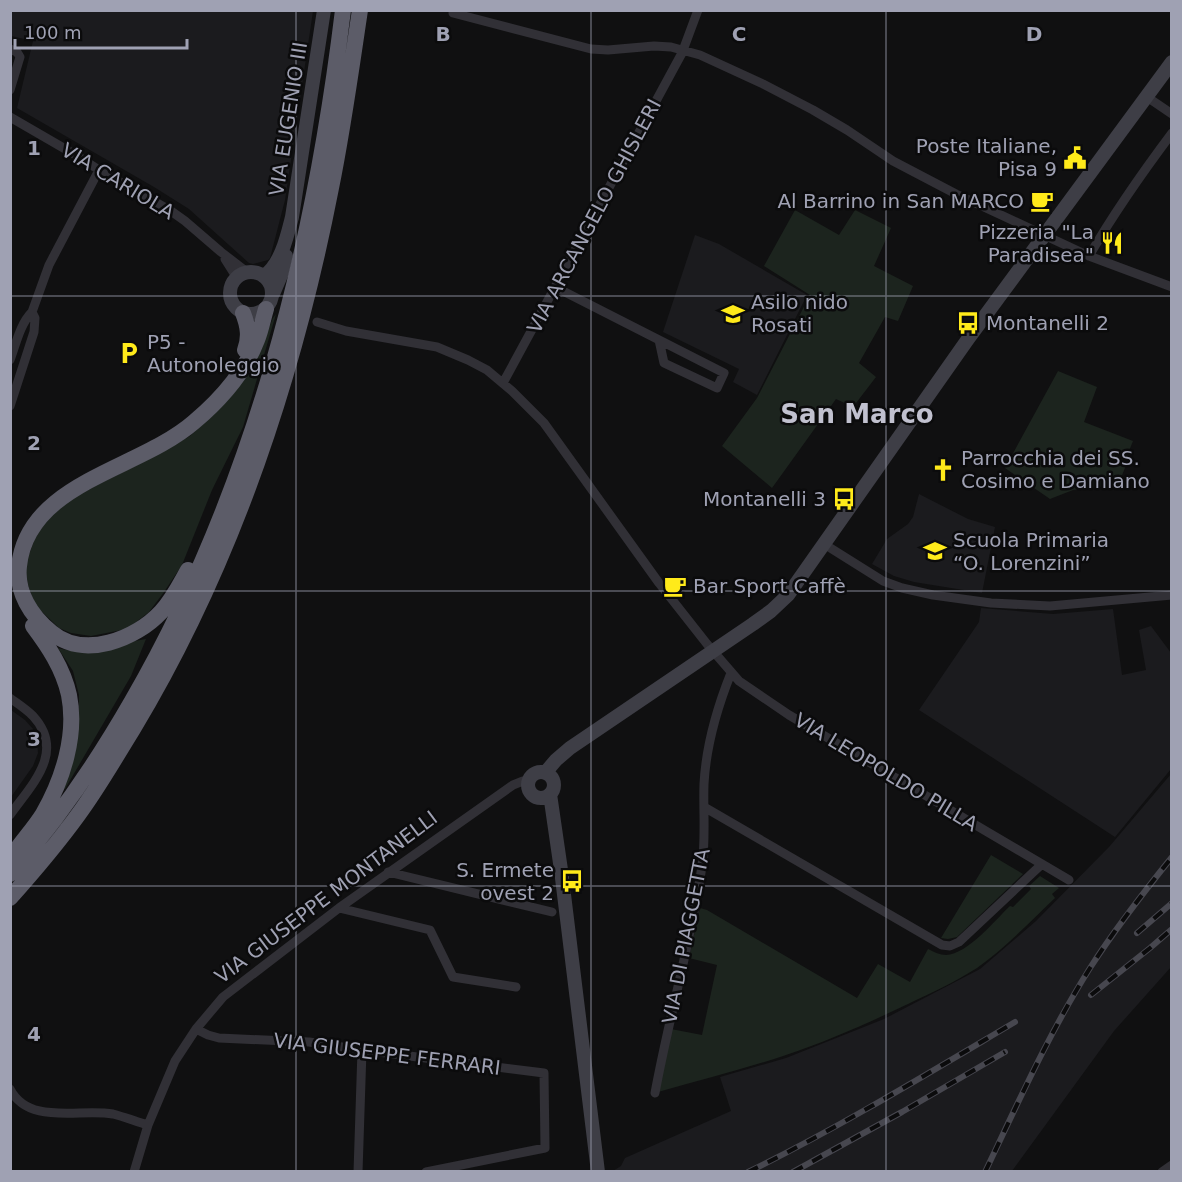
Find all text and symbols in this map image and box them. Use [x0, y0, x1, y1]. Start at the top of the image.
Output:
scale bar [15, 12, 188, 50]
text: 100 m [24, 22, 82, 43]
text: B [435, 22, 451, 46]
text: C [732, 22, 746, 46]
text: D [1026, 22, 1042, 46]
street label: VIA EUGENIO III [264, 40, 312, 198]
street label: VIA ARCANGELO GHISLERI [522, 95, 666, 337]
place label: Poste Italiane, Pisa 9 [916, 134, 1057, 181]
text: 1 [27, 136, 41, 160]
street label: VIA CARIOLA [57, 138, 179, 224]
public building icon: Poste Italiane, Pisa 9 [1062, 145, 1088, 171]
cafe icon: Al Barrino in San MARCO [1029, 188, 1055, 214]
place label: Al Barrino in San MARCO [777, 189, 1024, 213]
place label: Pizzeria "La Paradisea" [979, 220, 1094, 267]
restaurant icon: Pizzeria "La Paradisea" [1099, 230, 1125, 256]
place label: Asilo nido Rosati [751, 290, 848, 337]
school or university icon: Asilo nido Rosati [720, 301, 746, 327]
bus stop icon: Montanelli 2 [955, 310, 981, 336]
place label: Montanelli 2 [986, 311, 1109, 335]
place label: P5 - Autonoleggio [147, 330, 279, 377]
parking icon: P5 - Autonoleggio [116, 340, 142, 366]
district label: San Marco [780, 399, 934, 429]
text: 2 [27, 431, 41, 455]
place label: Parrocchia dei SS. Cosimo e Damiano [961, 446, 1150, 493]
church icon: Parrocchia dei SS. Cosimo e Damiano [930, 457, 956, 483]
bus stop icon: Montanelli 3 [831, 486, 857, 512]
place label: Montanelli 3 [703, 487, 826, 511]
place label: Scuola Primaria “O. Lorenzini” [953, 528, 1109, 575]
school or university icon: Scuola Primaria “O. Lorenzini” [922, 538, 948, 564]
cafe icon: Bar Sport Caffè [662, 573, 688, 599]
place label: Bar Sport Caffè [693, 574, 846, 598]
street label: VIA LEOPOLDO PILLA [790, 708, 982, 837]
text: 3 [27, 727, 41, 751]
street label: VIA GIUSEPPE MONTANELLI [210, 806, 442, 988]
street label: VIA DI PIAGGETTA [657, 846, 715, 1026]
place label: S. Ermete ovest 2 [456, 858, 554, 905]
bus stop icon: S. Ermete ovest 2 [559, 868, 585, 894]
text: 4 [27, 1022, 41, 1046]
street label: VIA GIUSEPPE FERRARI [272, 1028, 502, 1080]

